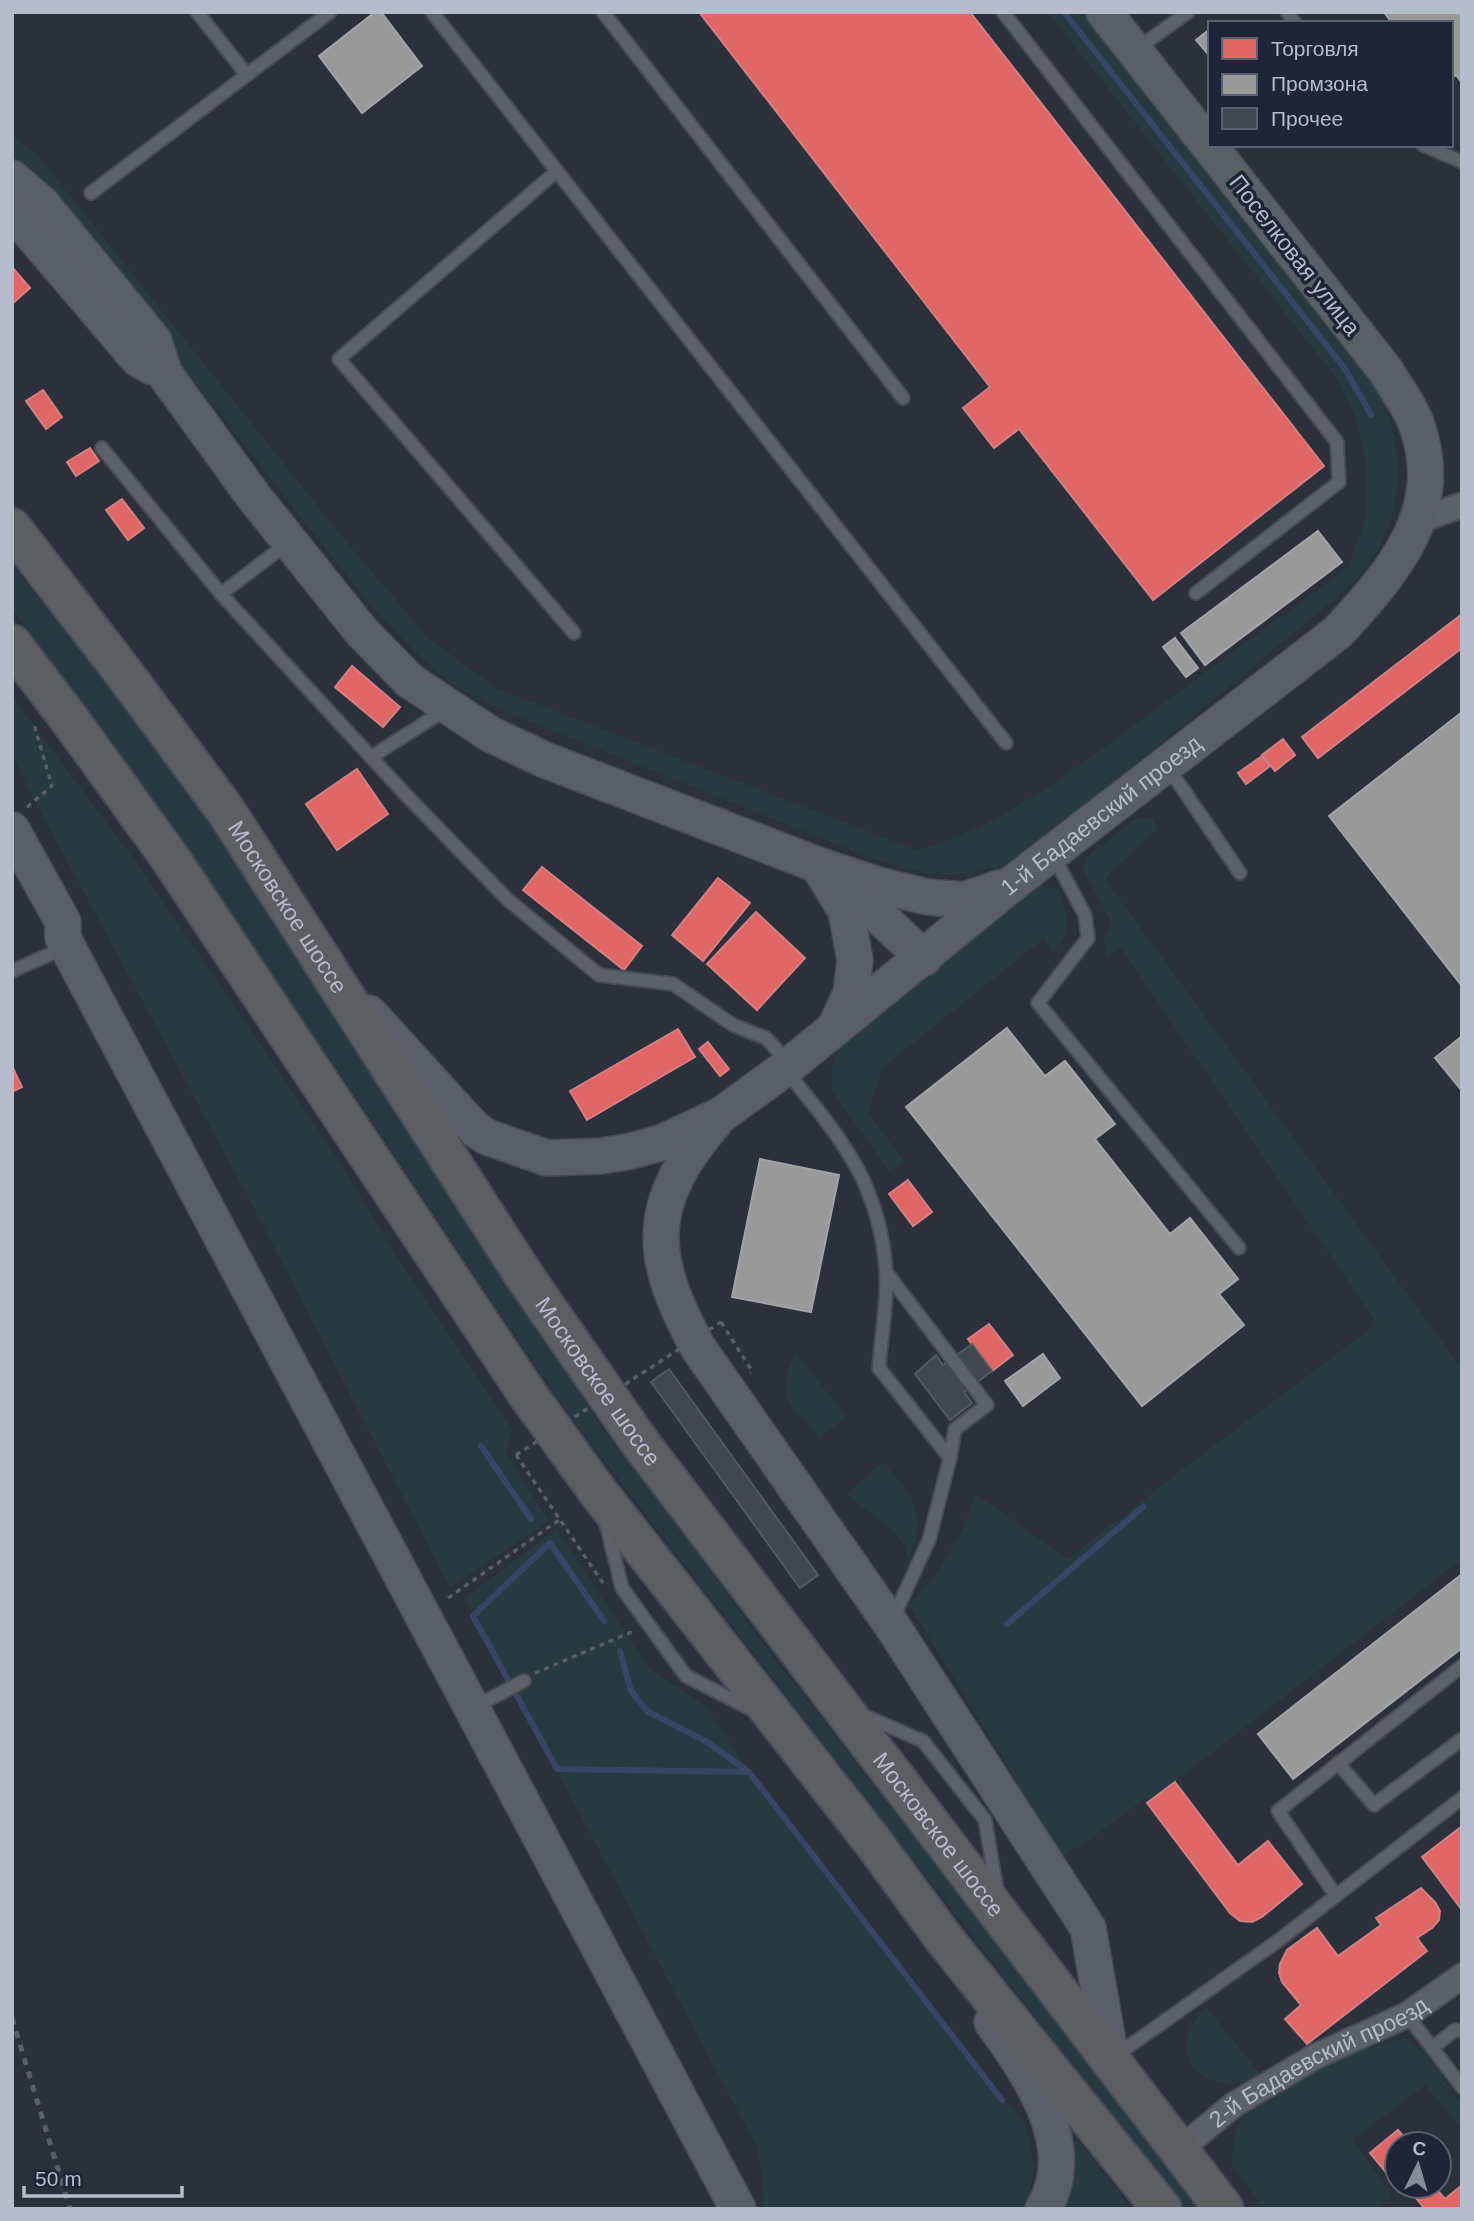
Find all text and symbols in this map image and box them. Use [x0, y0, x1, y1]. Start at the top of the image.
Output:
legend [1208, 21, 1453, 147]
text: Торговля [1271, 37, 1359, 60]
text: Промзона [1271, 72, 1368, 95]
text: Прочее [1271, 107, 1343, 130]
street label: Поселковая улица [1224, 170, 1366, 340]
street label: 1-й Бадаевский проезд [996, 729, 1207, 901]
street label: Московское шоссе [223, 816, 352, 998]
street label: Московское шоссе [530, 1292, 666, 1471]
street label: Московское шоссе [868, 1747, 1010, 1922]
street label: 2-й Бадаевский проезд [1204, 1991, 1433, 2133]
north arrow [1383, 2130, 1453, 2200]
text: С [1412, 2138, 1427, 2160]
scale bar [24, 2154, 182, 2198]
text: 50 m [35, 2167, 82, 2190]

